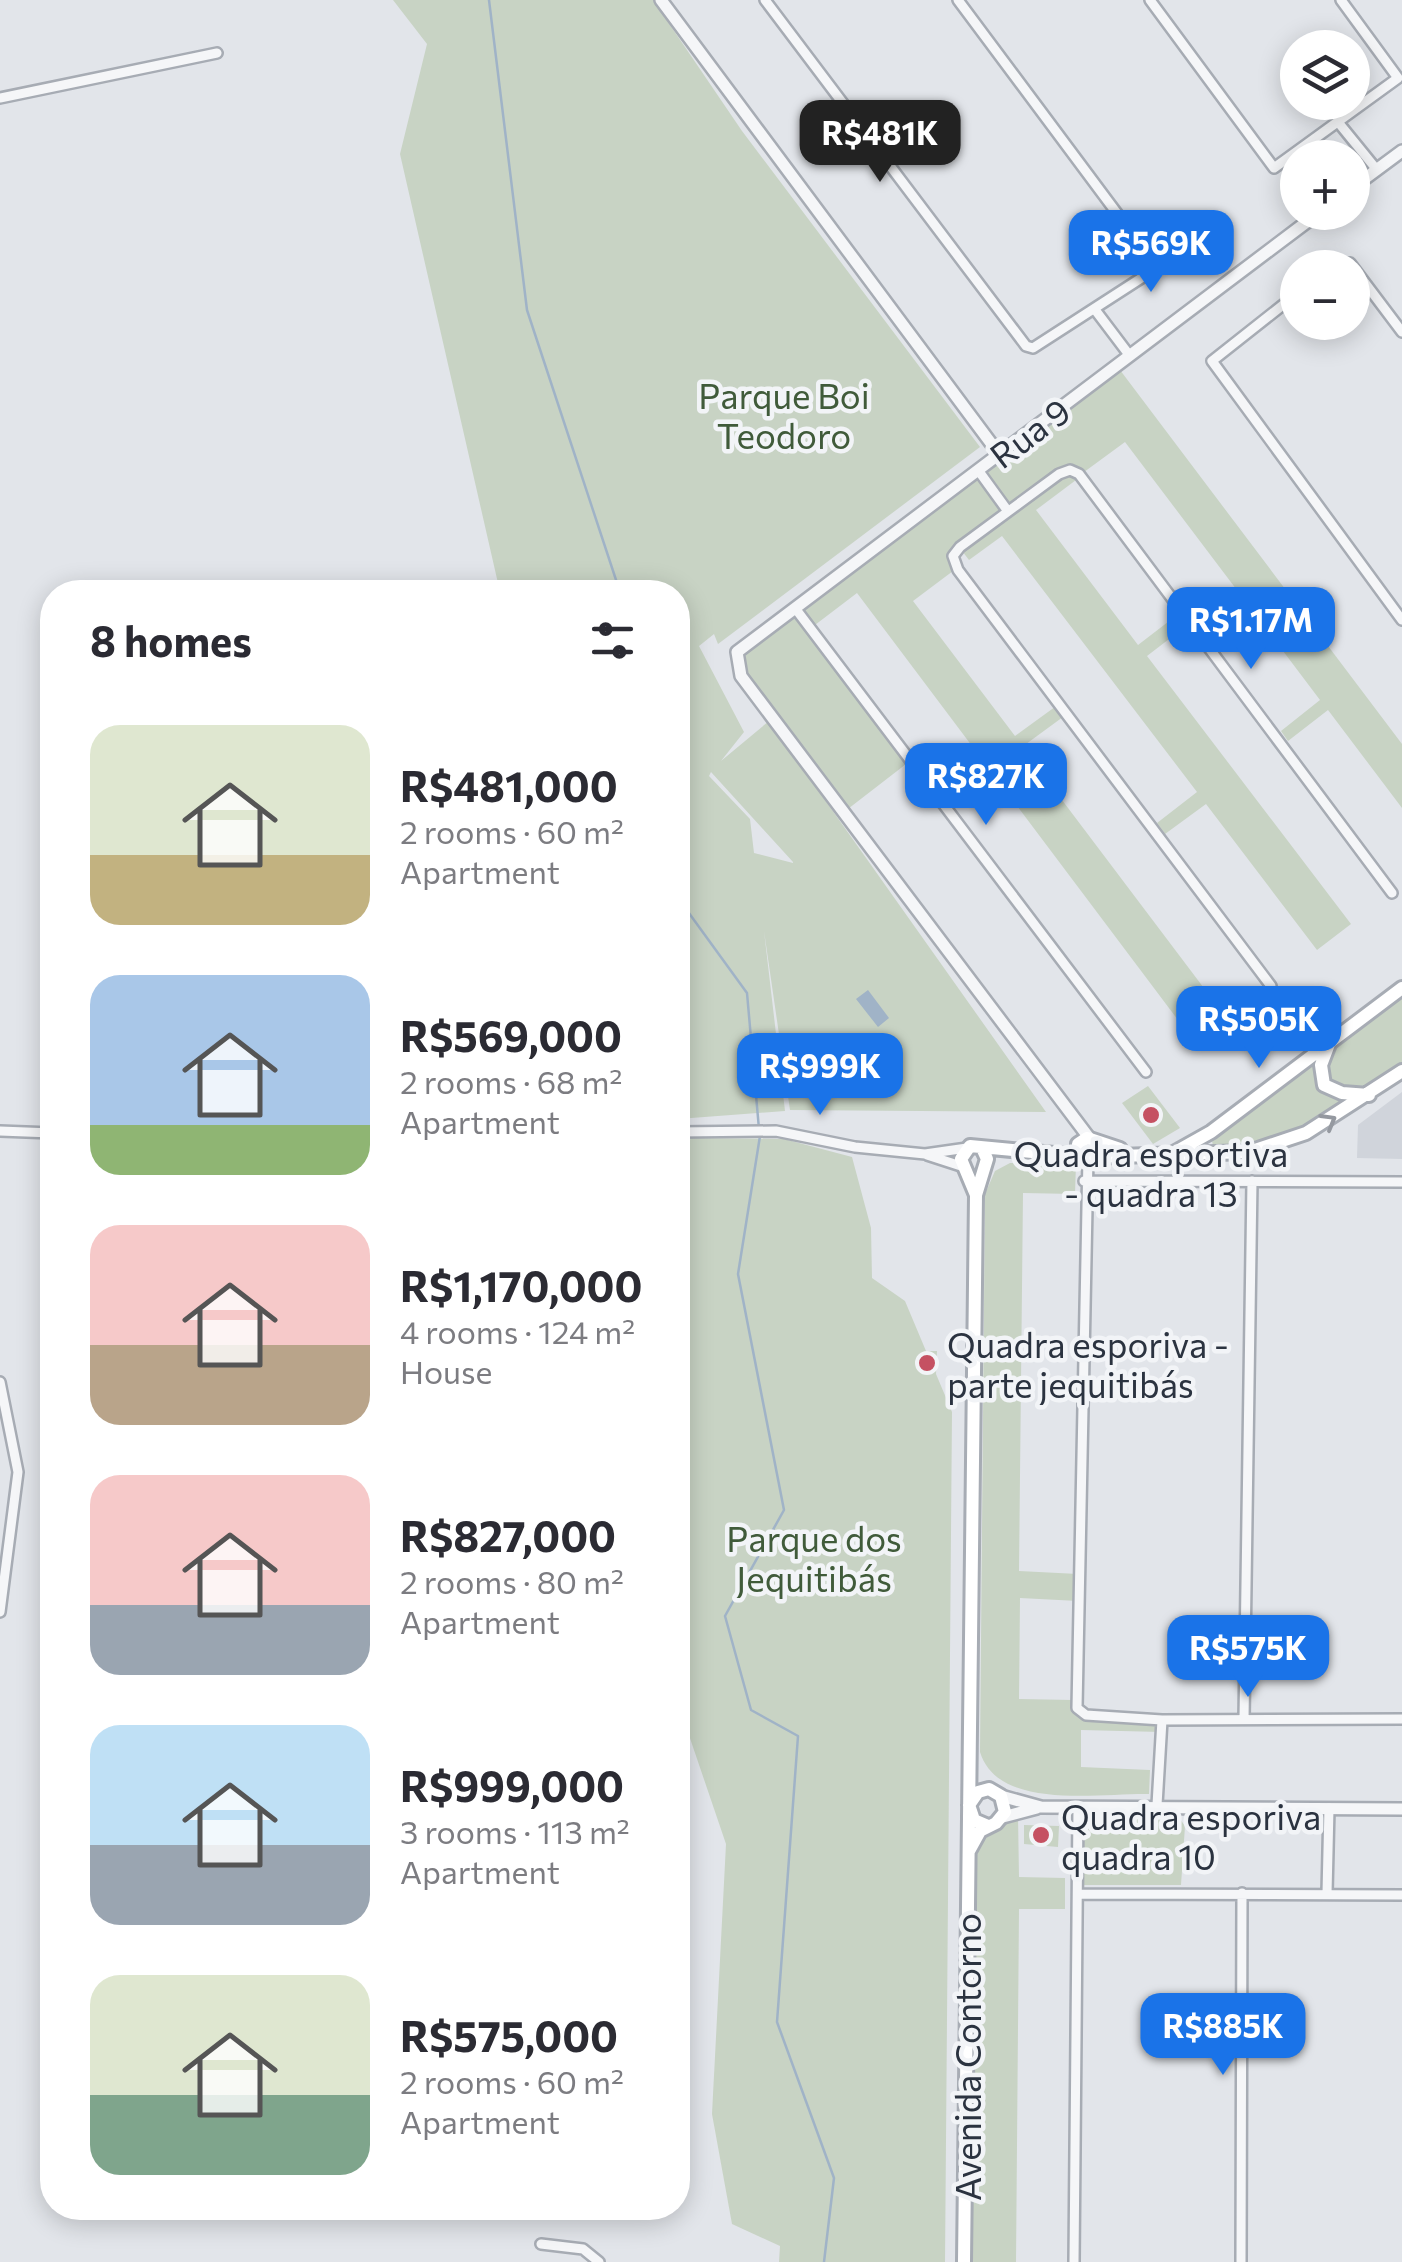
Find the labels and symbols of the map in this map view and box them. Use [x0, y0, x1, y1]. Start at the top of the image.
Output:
pin: R$481K [799, 100, 961, 185]
pin: R$569K [1070, 210, 1232, 295]
park label: Parque Boi Teodoro [698, 373, 870, 456]
street label: Rua 9 [980, 388, 1078, 476]
pin: R$1.17M [1159, 587, 1343, 672]
pin: R$827K [905, 743, 1067, 828]
pin: R$505K [1178, 986, 1340, 1071]
pin: R$999K [739, 1033, 901, 1118]
marker: Quadra esportiva - quadra 13 [1140, 1104, 1162, 1126]
one-way arrow [1318, 1113, 1336, 1133]
place label: Quadra esportiva - quadra 13 [1014, 1131, 1288, 1214]
place label: Quadra esporiva - parte jequitibás [947, 1322, 1229, 1405]
marker: Quadra esporiva - parte jequitibás [916, 1352, 938, 1374]
park label: Parque dos Jequitibás [726, 1516, 902, 1599]
pin: R$575K [1167, 1615, 1329, 1700]
place label: Quadra esporiva quadra 10 [1061, 1794, 1321, 1877]
marker: Quadra esporiva quadra 10 [1030, 1824, 1052, 1846]
street label: Avenida Contorno [945, 1913, 988, 2201]
pin: R$885K [1142, 1993, 1304, 2078]

